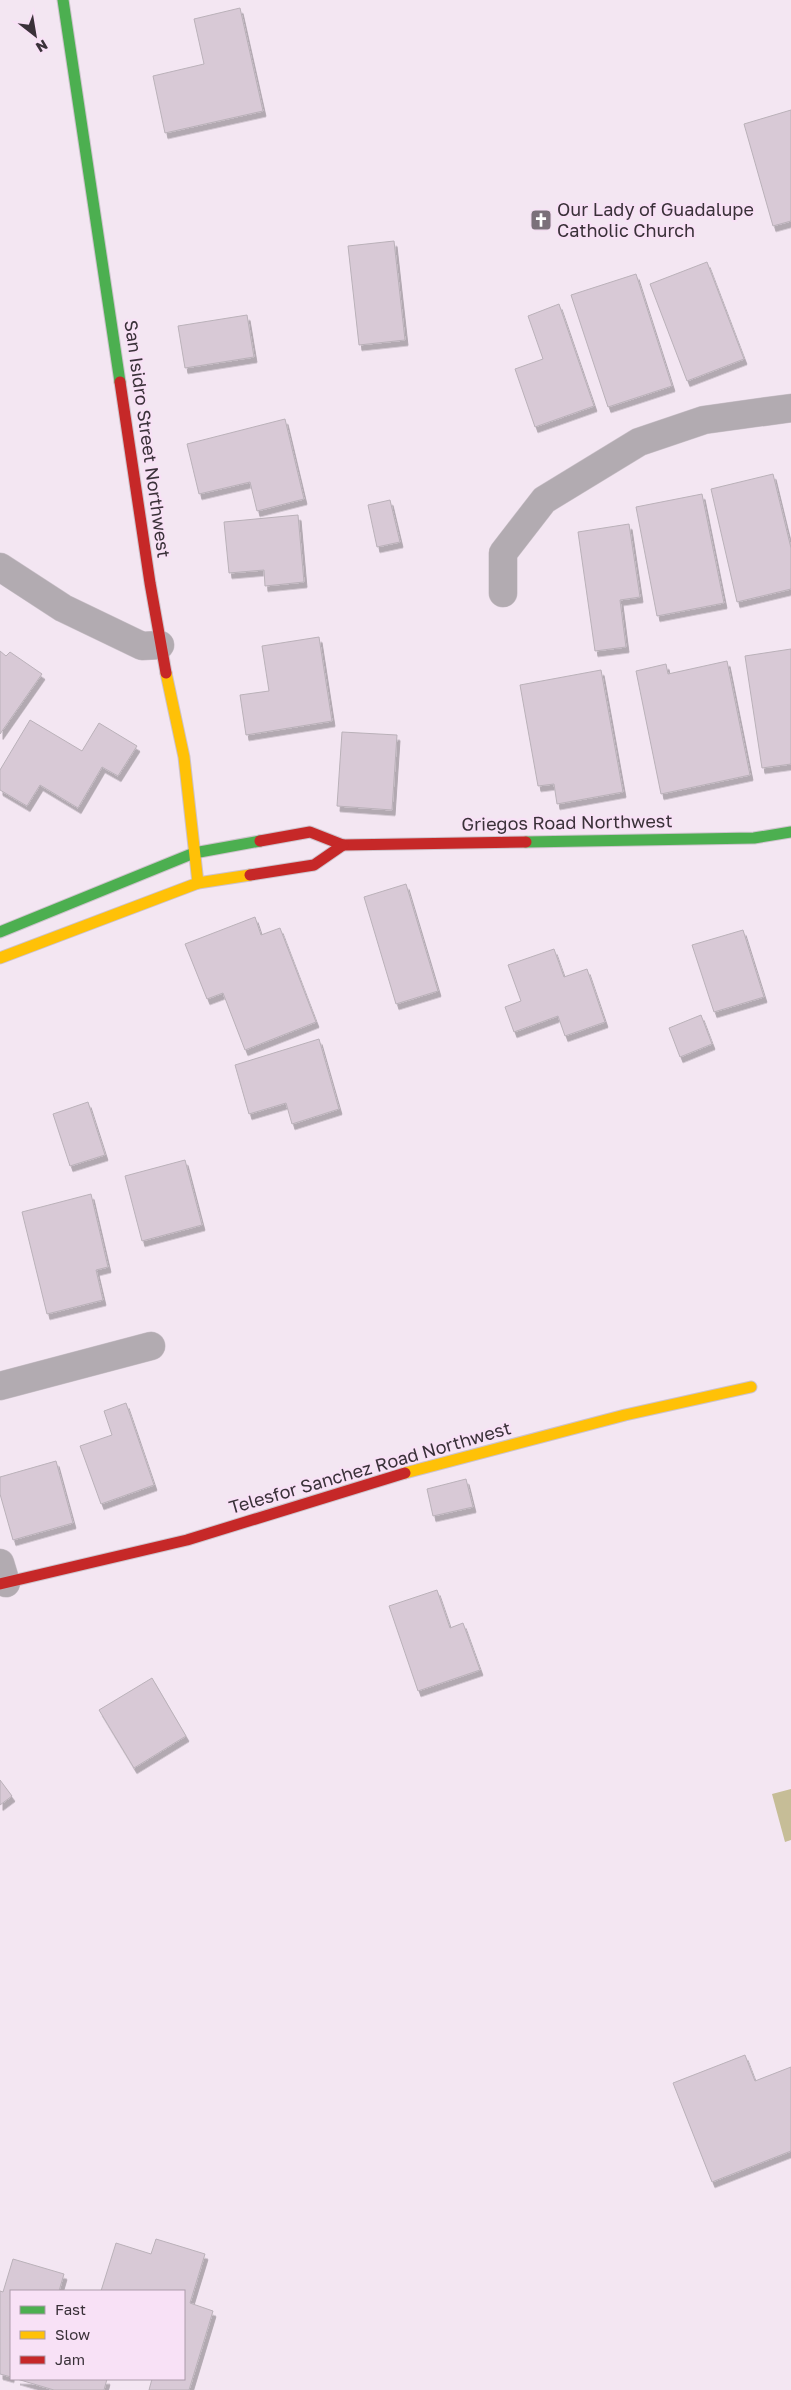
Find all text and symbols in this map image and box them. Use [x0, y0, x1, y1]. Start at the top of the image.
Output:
north arrow [10, 10, 60, 60]
text: N [33, 37, 51, 57]
place label: Our Lady of Guadalupe Catholic Church [557, 198, 754, 241]
church icon: Our Lady of Guadalupe Catholic Church [529, 208, 553, 232]
street label: San Isidro Street Northwest [120, 319, 176, 559]
street label: Griegos Road Northwest [461, 809, 673, 835]
street label: Telesfor Sanchez Road Northwest [226, 1416, 513, 1518]
legend [10, 2290, 185, 2380]
text: Fast [55, 2300, 86, 2318]
text: Slow [55, 2325, 90, 2343]
text: Jam [55, 2350, 85, 2368]

